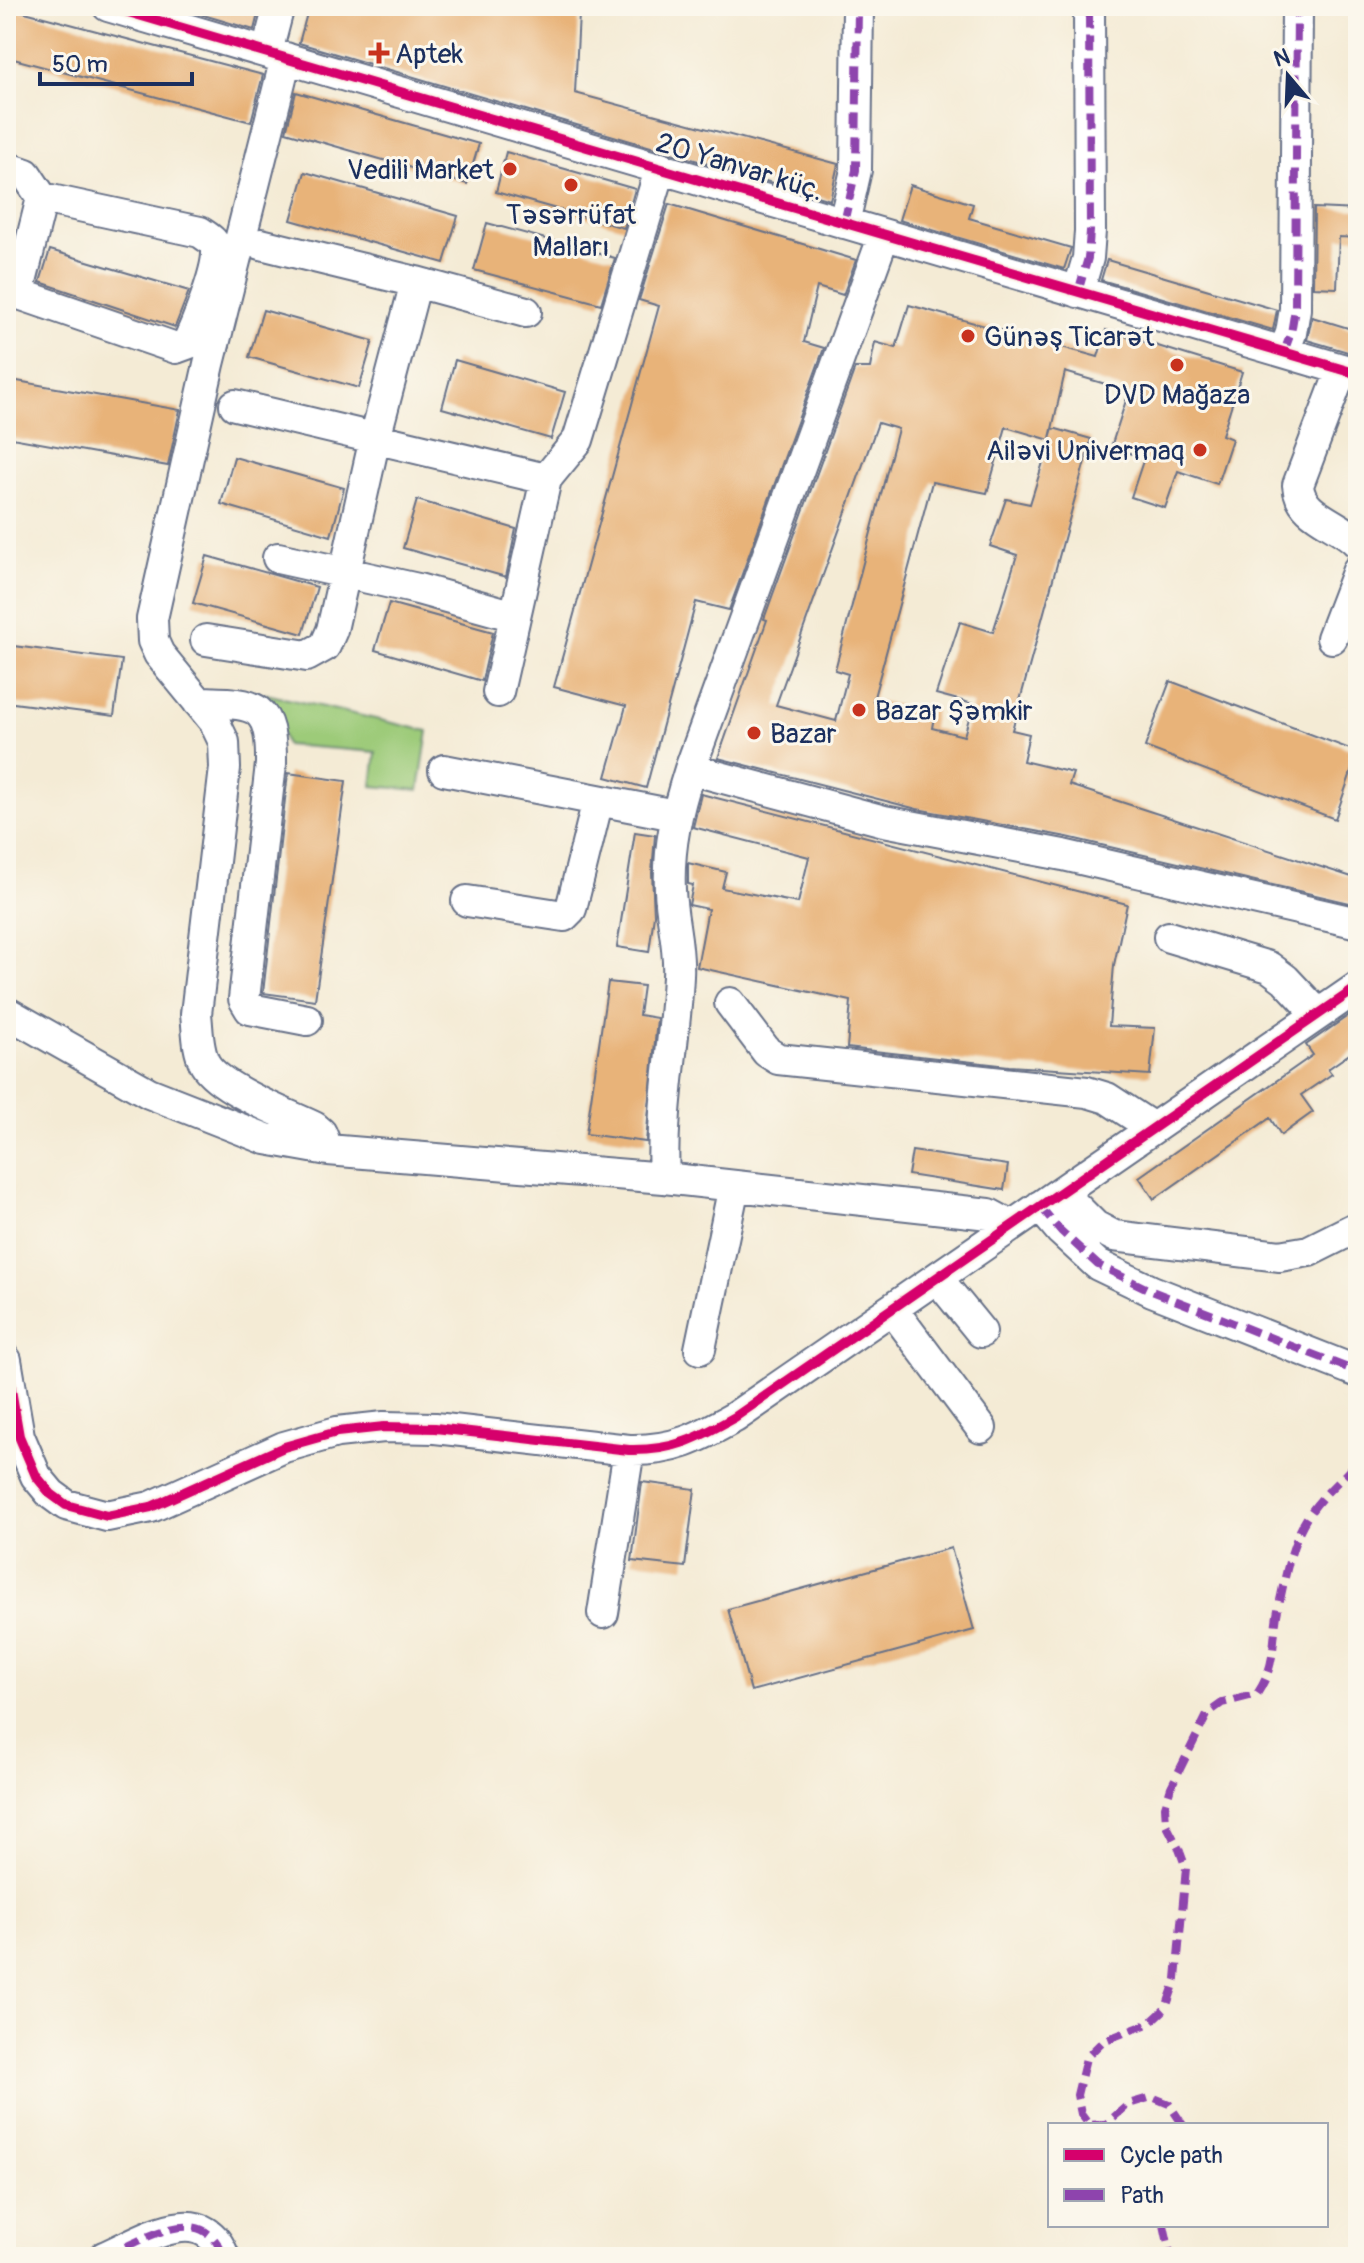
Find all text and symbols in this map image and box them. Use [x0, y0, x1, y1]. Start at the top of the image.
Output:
scale bar [40, 36, 192, 86]
north arrow [1248, 36, 1328, 116]
place label: Aptek [395, 37, 463, 72]
text: N [1270, 42, 1294, 74]
marker: Aptek [370, 44, 388, 62]
text: 50 m [52, 50, 108, 79]
street label: 20 Yanvar küç. [652, 125, 827, 209]
place label: Vedili Market [347, 153, 495, 188]
marker: Vedili Market [501, 160, 519, 178]
marker: Təsərrüfat Malları [562, 176, 580, 194]
place label: Təsərrüfat Malları [506, 198, 637, 265]
place label: Günəş Ticarət [984, 320, 1155, 355]
marker: Günəş Ticarət [959, 327, 977, 345]
marker: DVD Mağaza [1168, 356, 1186, 374]
place label: DVD Mağaza [1104, 378, 1250, 413]
place label: Ailəvi Univermaq [986, 434, 1184, 469]
marker: Ailəvi Univermaq [1191, 441, 1209, 459]
place label: Bazar Şəmkir [875, 694, 1032, 729]
marker: Bazar Şəmkir [850, 701, 868, 719]
place label: Bazar [770, 717, 836, 752]
marker: Bazar [745, 724, 763, 742]
legend [1048, 2123, 1328, 2227]
text: Cycle path [1120, 2141, 1223, 2170]
text: Path [1120, 2181, 1164, 2210]

